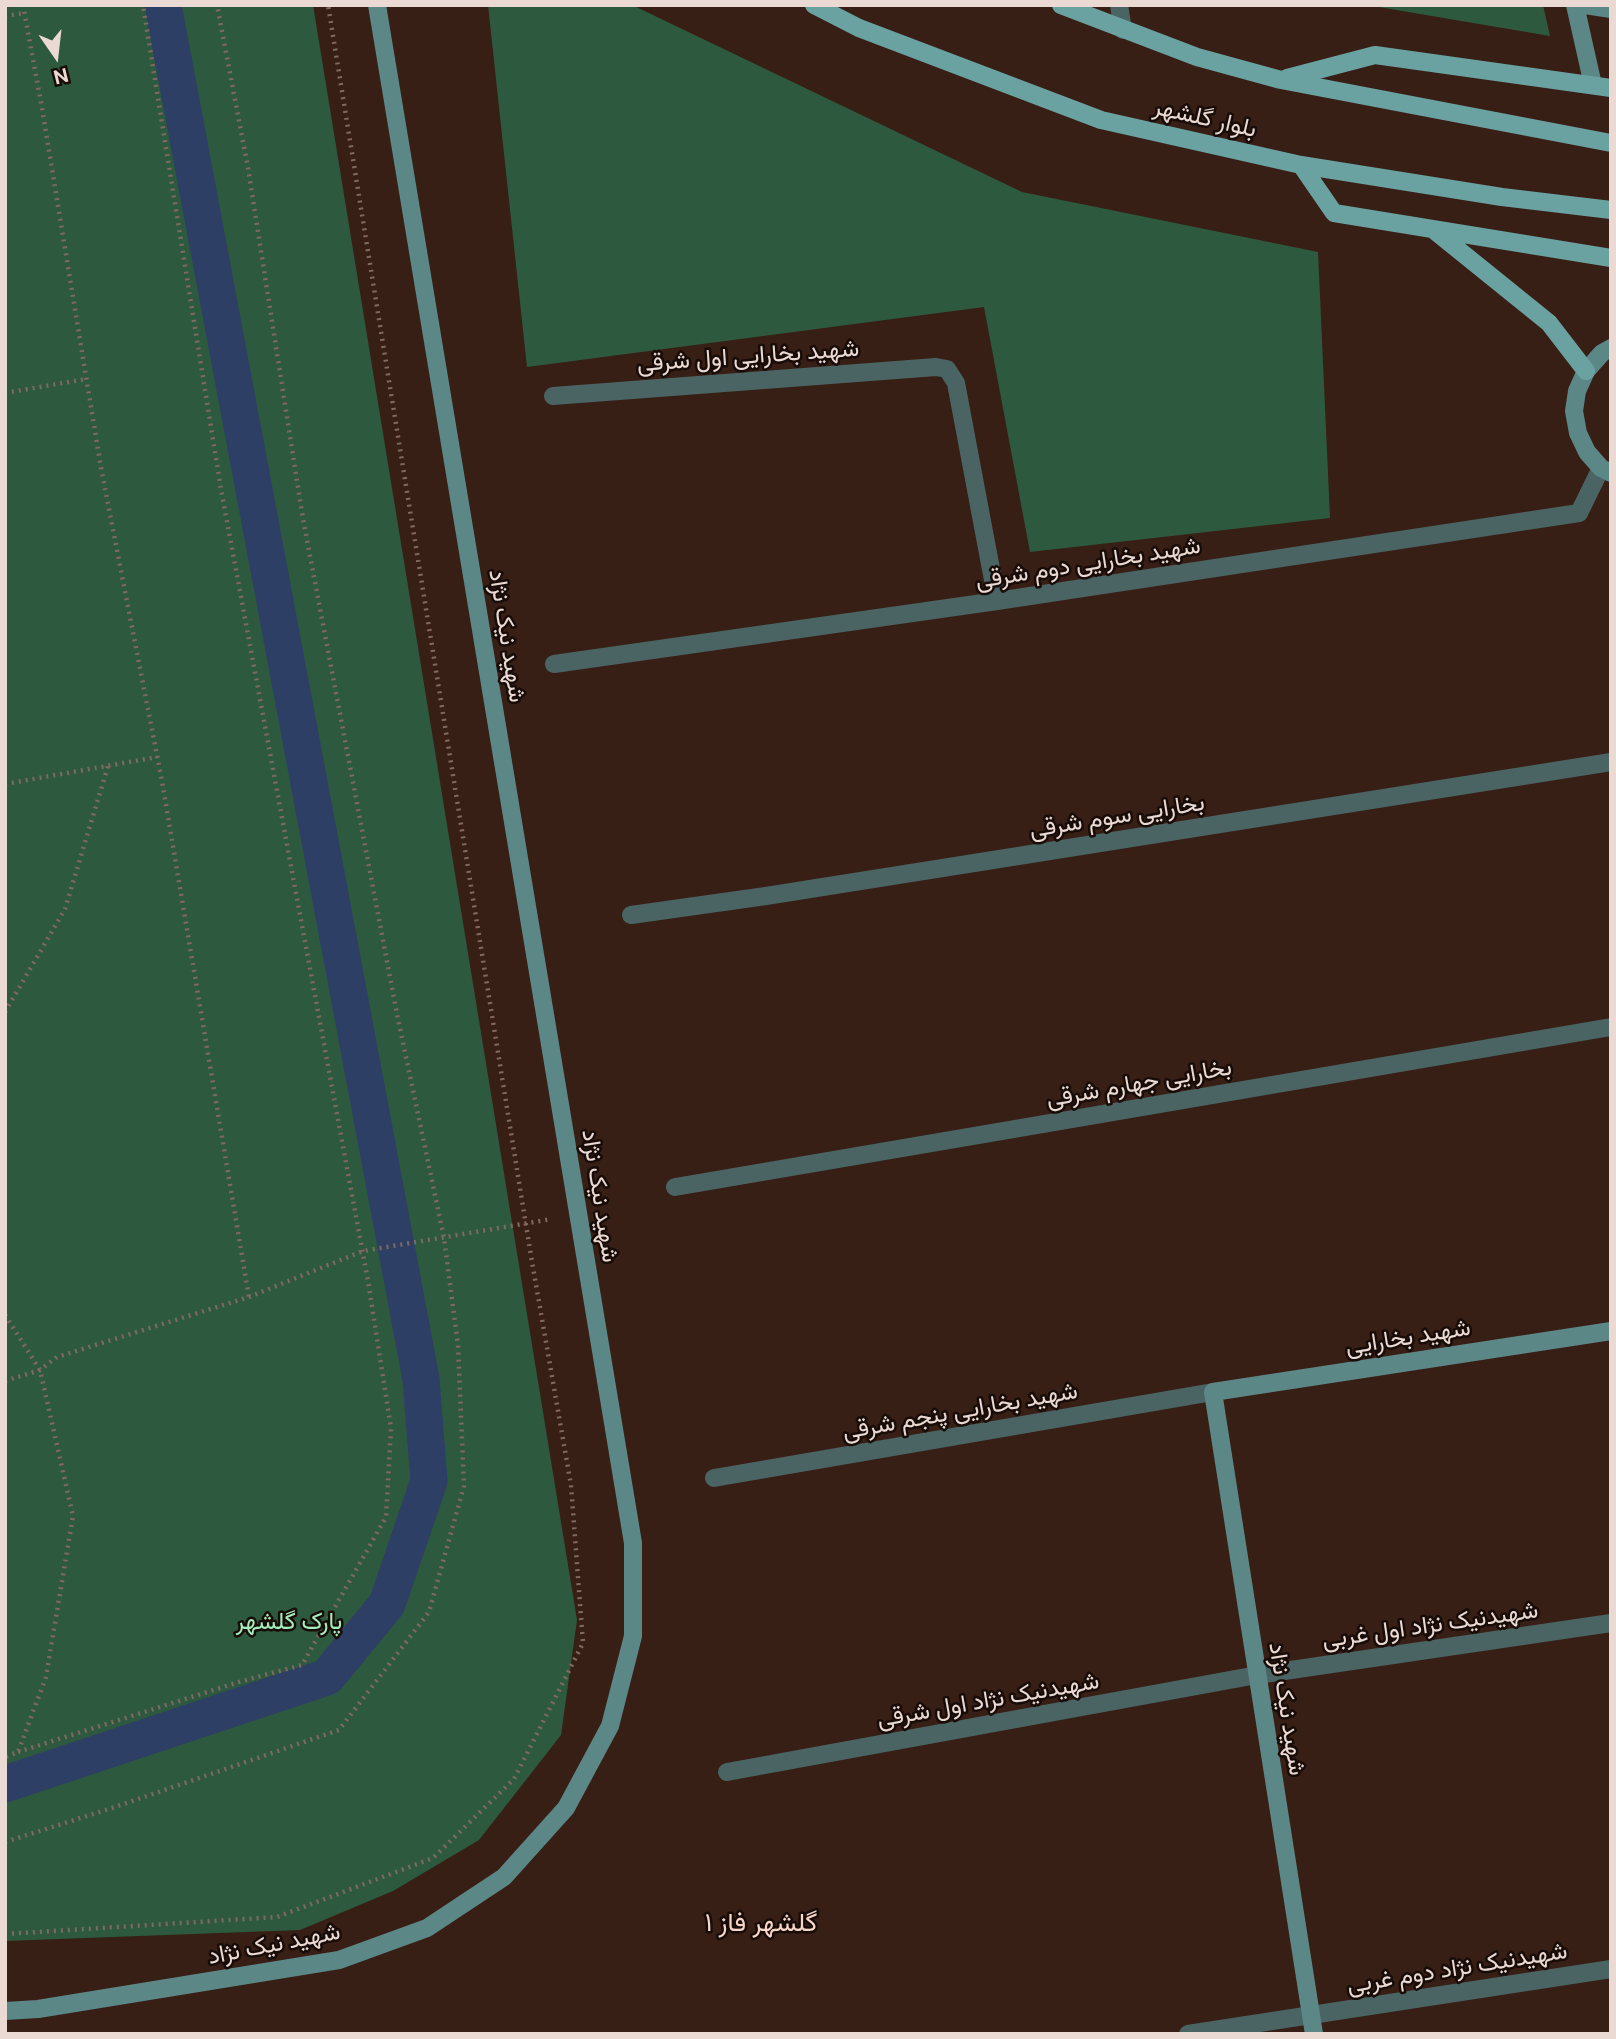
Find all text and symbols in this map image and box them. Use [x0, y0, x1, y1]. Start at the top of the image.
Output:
north arrow [21, 21, 91, 91]
text: N [51, 64, 71, 89]
street label: بلوار گلشهر [1151, 92, 1259, 144]
street label: شهید بخارایی اول شرقی [636, 334, 860, 378]
street label: شهید بخارایی دوم شرقی [973, 531, 1203, 595]
street label: شهید نیک نژاد [482, 567, 532, 705]
street label: بخارایی سوم شرقی [1027, 788, 1207, 844]
street label: بخارایی جهارم شرقی [1044, 1053, 1234, 1113]
street label: شهید نیک نژاد [575, 1127, 625, 1265]
street label: شهید بخارایی [1343, 1313, 1473, 1361]
street label: شهید بخارایی پنجم شرقی [840, 1376, 1080, 1446]
street label: شهیدنیک نژاد اول غربی [1320, 1596, 1540, 1654]
park label: پارک گلشهر [236, 1608, 342, 1636]
street label: شهید نیک نژاد [1262, 1640, 1312, 1778]
street label: شهیدنیک نژاد اول شرقی [875, 1666, 1101, 1734]
district label: گلشهر فاز ۱ [705, 1907, 817, 1939]
street label: شهید نیک نژاد [205, 1917, 343, 1971]
street label: شهیدنیک نژاد دوم غربی [1345, 1936, 1569, 2000]

